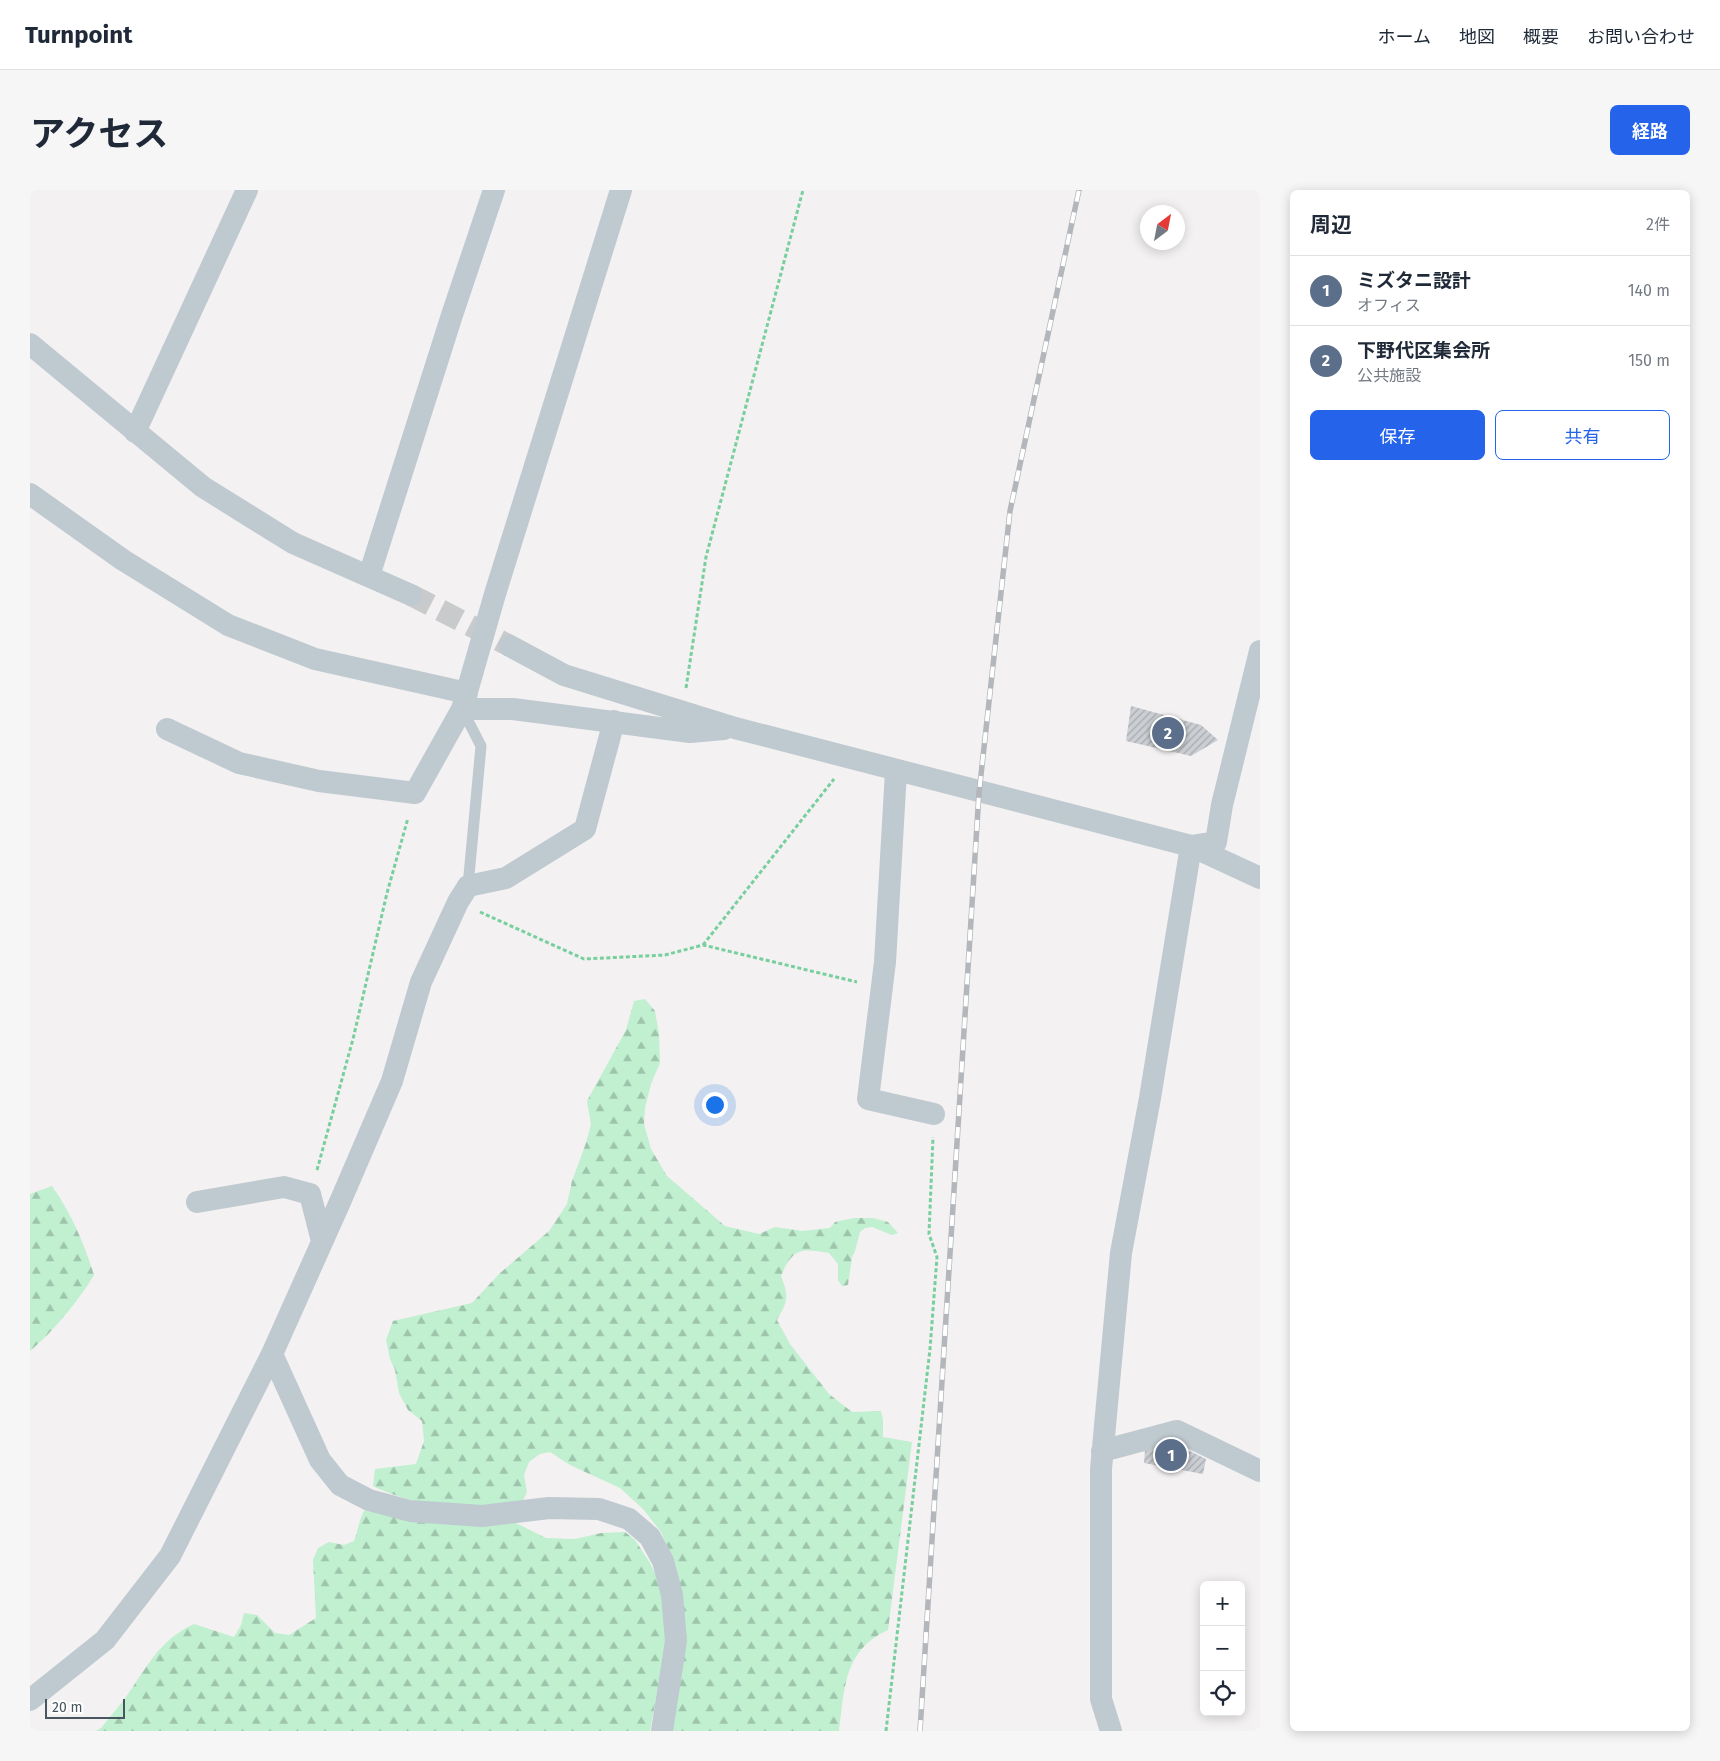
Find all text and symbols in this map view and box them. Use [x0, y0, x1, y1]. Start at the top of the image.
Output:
text: Turnpoint [25, 21, 132, 49]
text: ホーム [1378, 26, 1431, 48]
text: 地図 [1459, 26, 1495, 48]
text: 概要 [1523, 26, 1559, 48]
text: お問い合わせ [1587, 26, 1695, 48]
button: 経路 [1610, 105, 1690, 155]
text: アクセス [30, 113, 168, 155]
north arrow [1140, 205, 1185, 250]
text: 周辺 [1310, 212, 1352, 238]
text: 2件 [1646, 215, 1670, 234]
text: ミズタニ設計 [1357, 269, 1471, 292]
text: 1 [1322, 281, 1330, 300]
text: 140 m [1628, 281, 1670, 300]
text: オフィス [1357, 296, 1421, 315]
text: 下野代区集会所 [1357, 339, 1490, 362]
text: 2 [1322, 351, 1330, 370]
text: 150 m [1628, 351, 1670, 370]
text: 公共施設 [1357, 366, 1421, 385]
button: 保存 [1310, 410, 1485, 460]
button: 共有 [1495, 410, 1670, 460]
pin: 2 [1152, 714, 1184, 752]
your location [702, 1092, 728, 1118]
pin: 1 [1155, 1436, 1187, 1474]
map controls [1200, 1581, 1245, 1716]
button: + [1200, 1581, 1245, 1626]
button: − [1200, 1626, 1245, 1671]
button: locate [1200, 1671, 1245, 1716]
scale bar [45, 1696, 125, 1719]
text: 20 m [52, 1699, 82, 1716]

